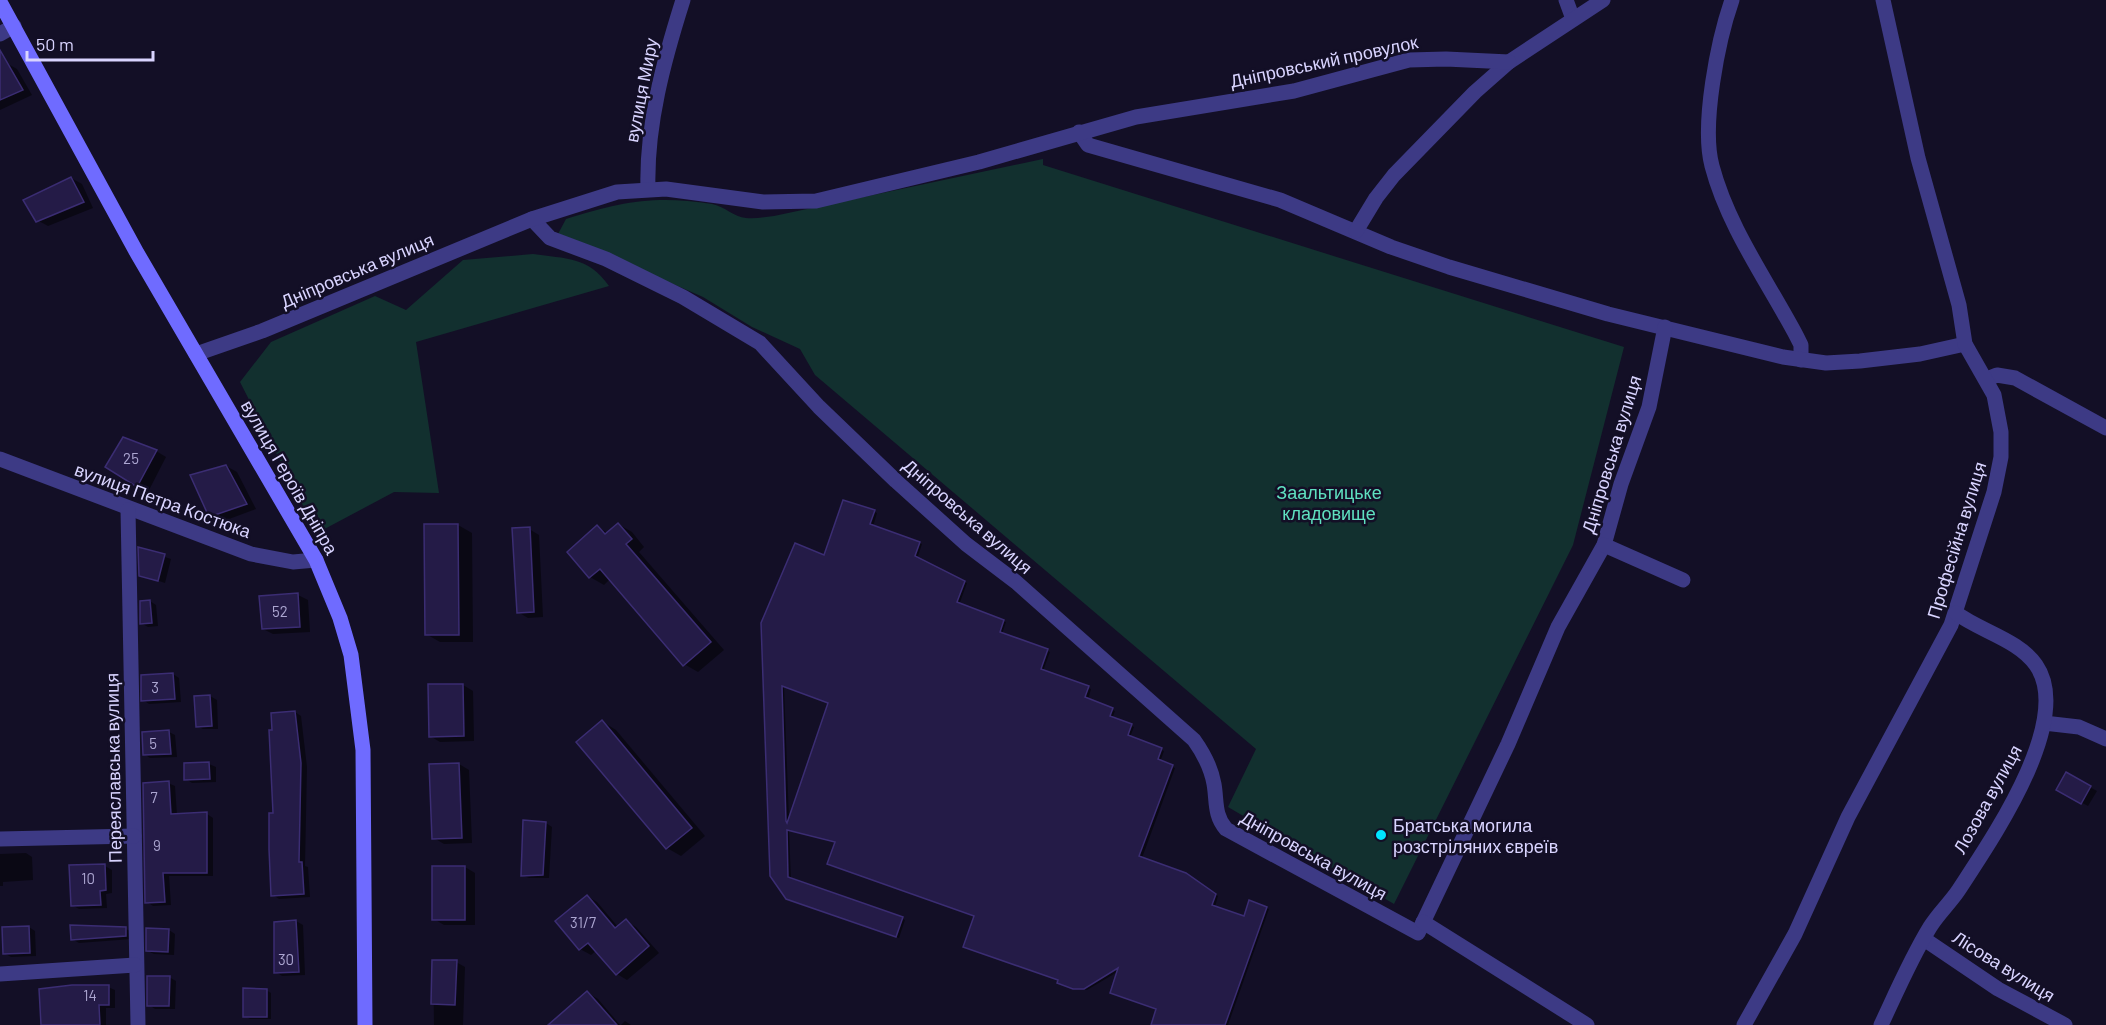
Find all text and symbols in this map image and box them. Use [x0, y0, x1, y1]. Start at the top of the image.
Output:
scale bar [27, 24, 153, 62]
street label: Дніпровський провулок [1228, 30, 1420, 92]
text: 50 m [36, 33, 74, 55]
street label: вулиця Миру [620, 36, 662, 144]
street label: Дніпровська вулиця [277, 228, 437, 312]
street label: Дніпровська вулиця [1577, 372, 1645, 536]
street label: вулиця Героїв Дніпра [237, 396, 344, 559]
house number: 25 [123, 449, 139, 467]
street label: Дніпровська вулиця [899, 454, 1037, 578]
street label: вулиця Петра Костюка [72, 458, 255, 542]
street label: Професійна вулиця [1922, 459, 1990, 621]
park label: Заальтицьке кладовище [1276, 481, 1382, 524]
house number: 52 [272, 602, 288, 620]
street label: Переяславська вулиця [100, 673, 126, 863]
house number: 3 [151, 678, 159, 696]
house number: 5 [149, 734, 157, 752]
street label: Лозова вулиця [1948, 741, 2026, 857]
house number: 7 [150, 788, 158, 806]
street label: Дніпровська вулиця [1237, 806, 1391, 904]
place label: Братська могила розстріляних євреїв [1393, 814, 1558, 857]
marker: Братська могила розстріляних євреїв [1374, 828, 1388, 842]
house number: 9 [153, 836, 161, 854]
house number: 10 [81, 869, 95, 887]
house number: 31/7 [570, 913, 596, 931]
street label: Лісова вулиця [1949, 926, 2059, 1006]
house number: 30 [278, 950, 294, 968]
house number: 14 [83, 986, 97, 1004]

